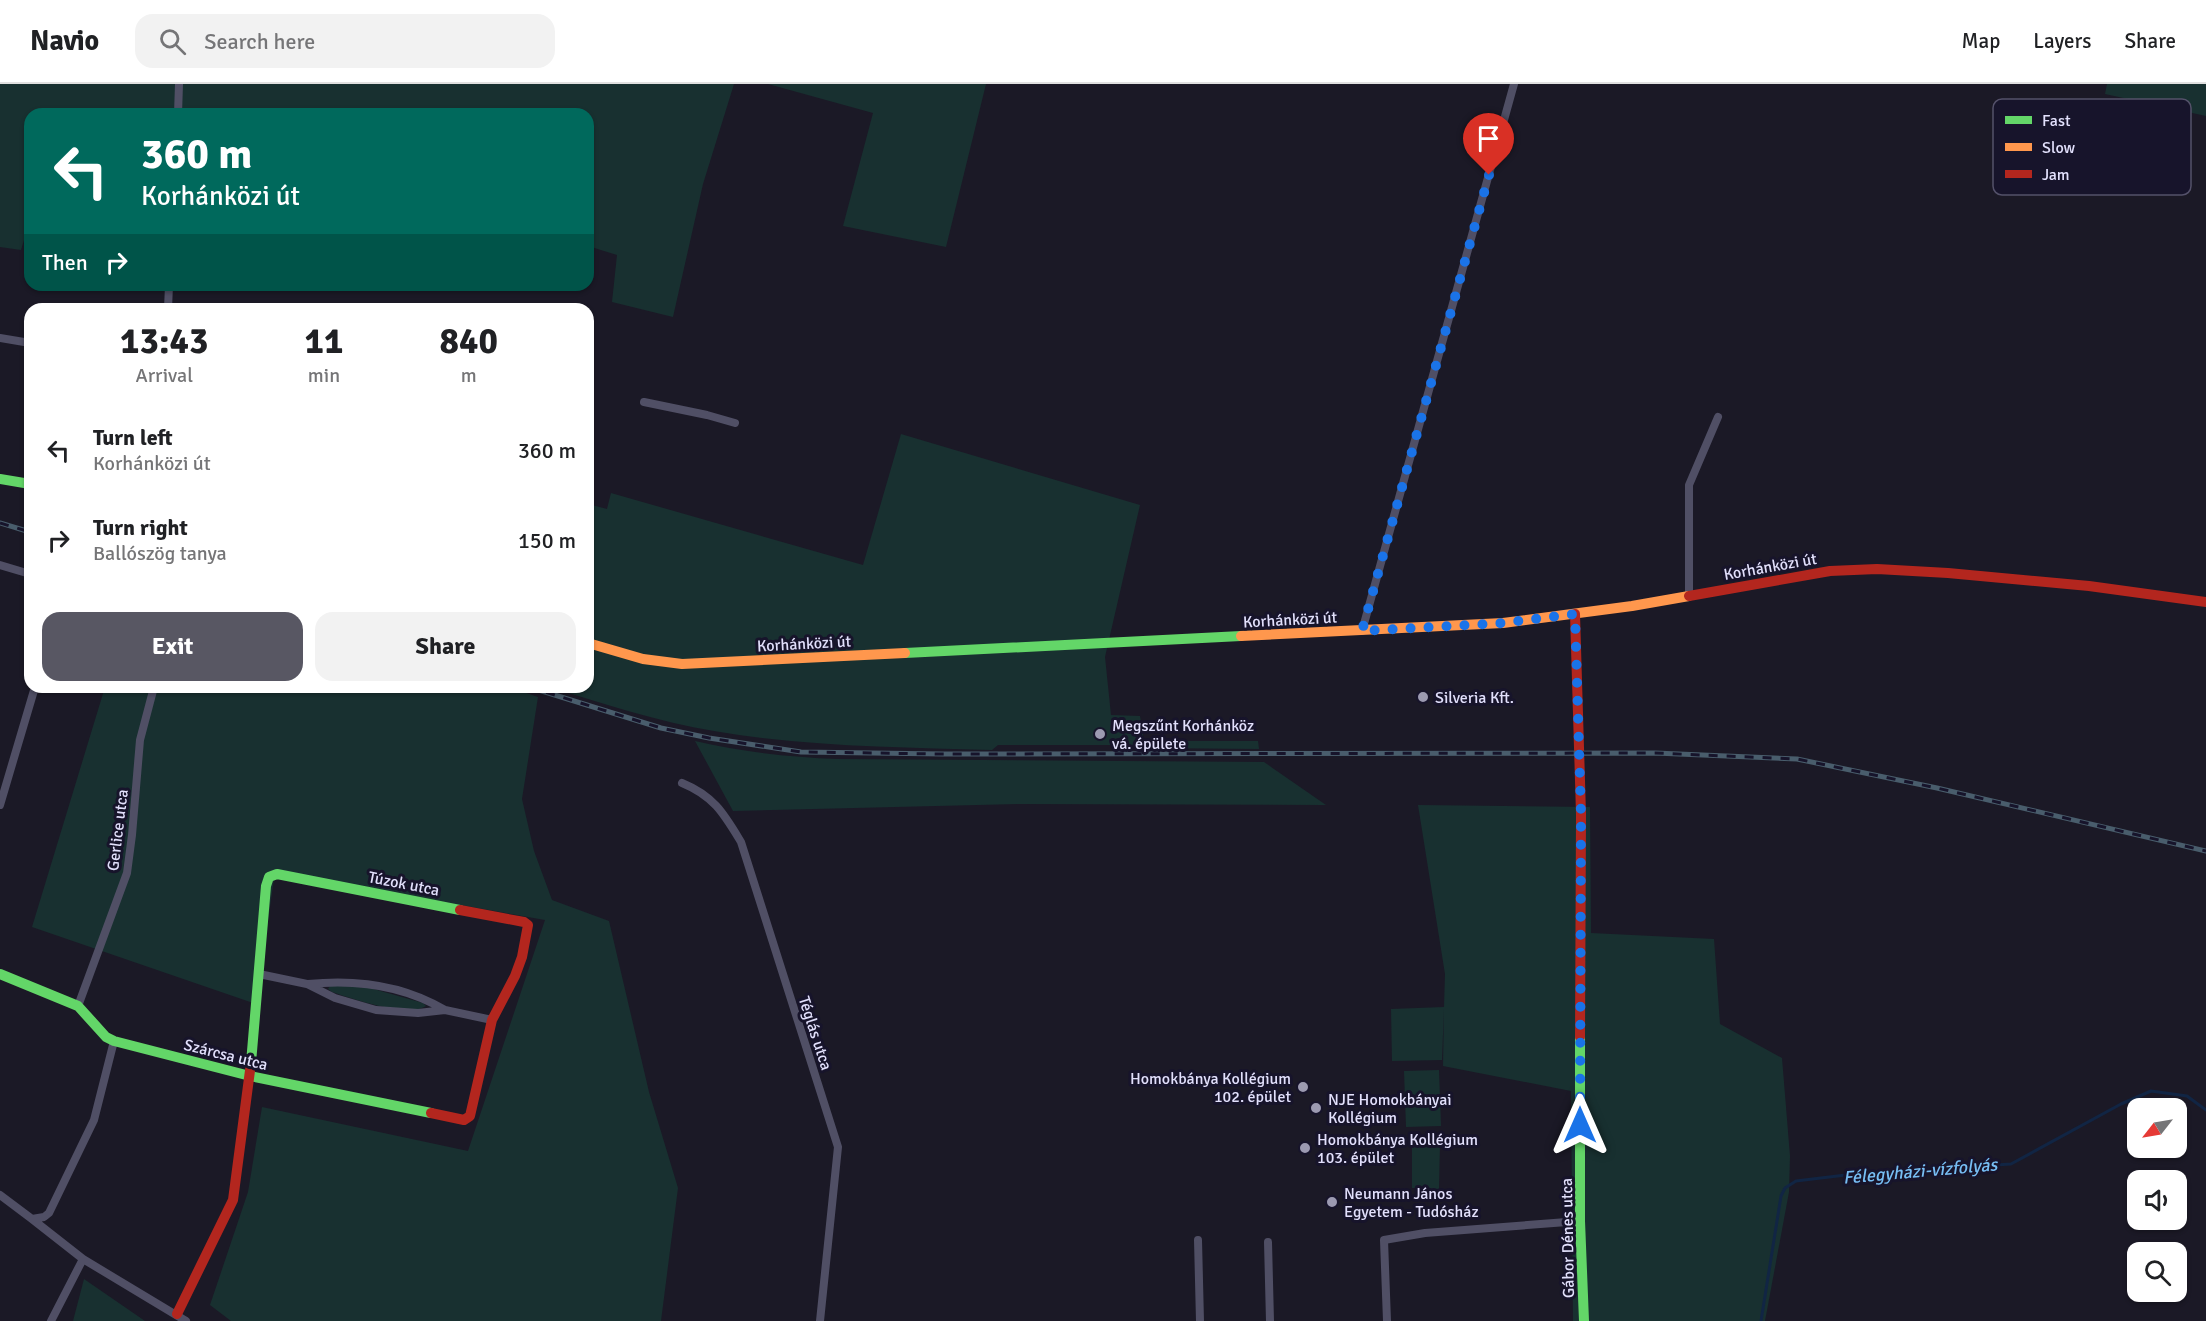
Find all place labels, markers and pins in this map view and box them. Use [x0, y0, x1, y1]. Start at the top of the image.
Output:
pin [1463, 113, 1514, 175]
place label: Silveria Kft. [1435, 688, 1514, 708]
marker: Silveria Kft. [1416, 690, 1430, 704]
place label: Megszűnt Korhánköz vá. épülete [1112, 716, 1254, 754]
marker: Megszűnt Korhánköz vá. épülete [1093, 727, 1107, 741]
place label: Homokbánya Kollégium 102. épület [1130, 1069, 1291, 1107]
marker: Homokbánya Kollégium 102. épület [1296, 1080, 1310, 1094]
place label: NJE Homokbányai Kollégium [1328, 1090, 1452, 1128]
marker: NJE Homokbányai Kollégium [1309, 1101, 1323, 1115]
place label: Homokbánya Kollégium 103. épület [1317, 1130, 1478, 1168]
marker: Homokbánya Kollégium 103. épület [1298, 1141, 1312, 1155]
place label: Neumann János Egyetem - Tudósház [1344, 1184, 1479, 1222]
marker: Neumann János Egyetem - Tudósház [1325, 1195, 1339, 1209]

